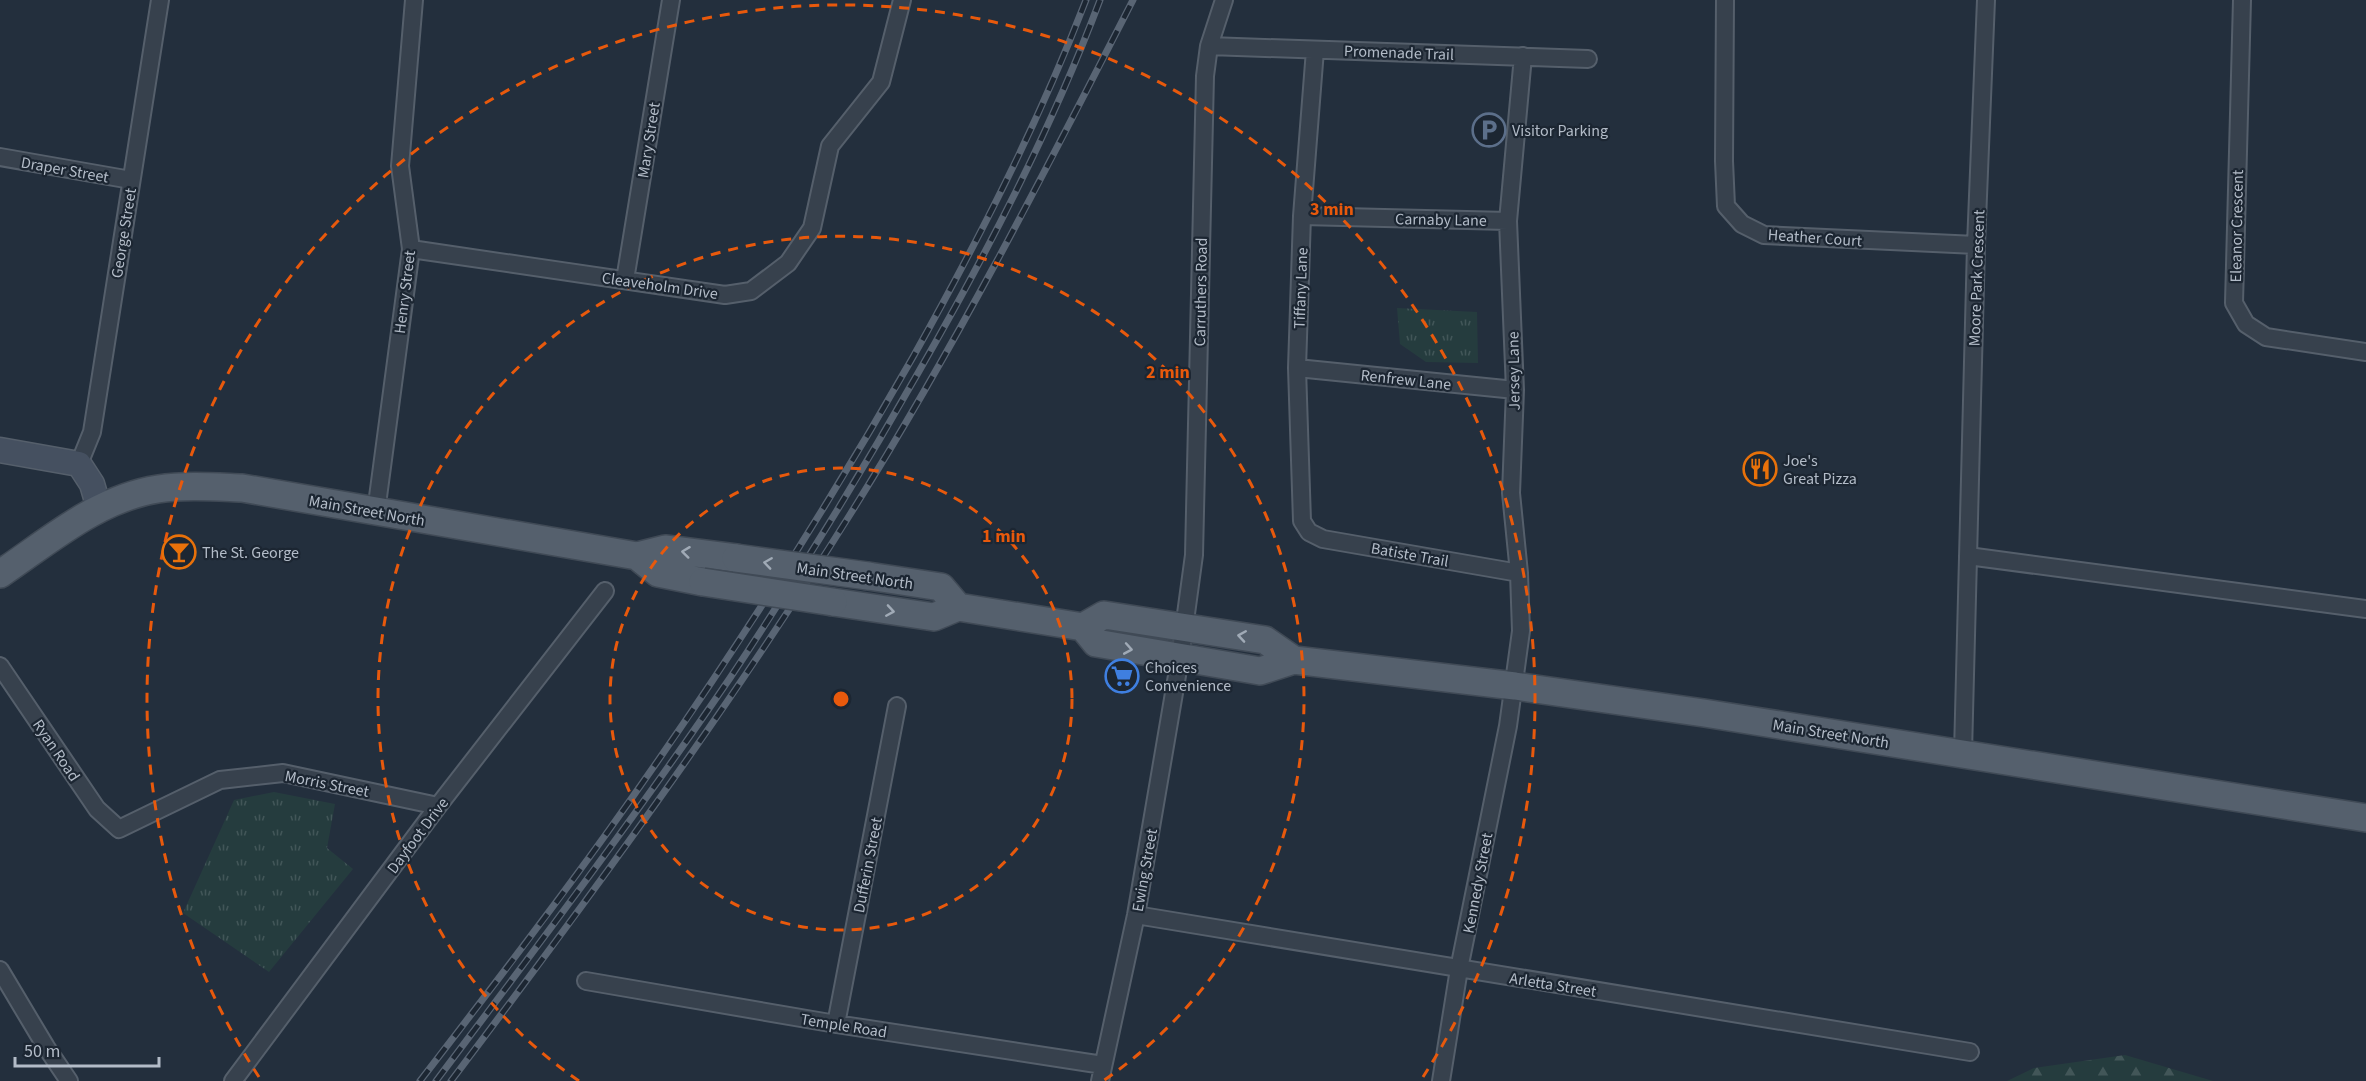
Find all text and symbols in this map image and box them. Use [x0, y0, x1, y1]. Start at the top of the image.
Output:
street label: Promenade Trail [1343, 40, 1454, 66]
street label: Mary Street [632, 100, 666, 180]
parking icon: Visitor Parking [1471, 112, 1507, 148]
place label: Visitor Parking [1512, 120, 1608, 142]
street label: Draper Street [19, 151, 111, 189]
street label: Eleanor Crescent [2225, 169, 2249, 283]
street label: George Street [106, 186, 142, 280]
text: 3 min [1310, 197, 1354, 222]
street label: Carnaby Lane [1395, 208, 1487, 232]
street label: Moore Park Crescent [1964, 209, 1990, 347]
street label: Heather Court [1767, 224, 1863, 252]
street label: Carruthers Road [1189, 237, 1213, 347]
street label: Tiffany Lane [1289, 247, 1313, 329]
street label: Henry Street [389, 249, 421, 335]
street label: Cleaveholm Drive [600, 267, 719, 305]
street label: Jersey Lane [1502, 331, 1526, 411]
text: 2 min [1146, 360, 1190, 385]
street label: Renfrew Lane [1360, 364, 1452, 396]
place label: Joe's Great Pizza [1783, 450, 1857, 490]
restaurant icon: Joe's Great Pizza [1742, 451, 1778, 487]
street label: Main Street North [307, 490, 427, 532]
text: 1 min [982, 524, 1026, 549]
bar icon: The St. George [161, 534, 197, 570]
street label: Batiste Trail [1369, 537, 1450, 573]
place label: The St. George [202, 542, 299, 564]
one-way arrow [681, 546, 691, 559]
one-way arrow [763, 557, 773, 569]
street label: Main Street North [795, 557, 915, 595]
one-way arrow [886, 604, 895, 616]
one-way arrow [1237, 630, 1247, 643]
one-way arrow [1123, 642, 1133, 654]
place label: Choices Convenience [1145, 657, 1231, 697]
supermarket icon: Choices Convenience [1104, 658, 1140, 694]
centre of rings [831, 689, 851, 709]
street label: Main Street North [1771, 714, 1891, 754]
street label: Ryan Road [27, 715, 85, 786]
street label: Morris Street [283, 765, 371, 803]
street label: Dayfoot Drive [382, 793, 454, 878]
street label: Dufferin Street [848, 815, 888, 915]
street label: Ewing Street [1127, 826, 1163, 913]
street label: Kennedy Street [1457, 830, 1499, 935]
street label: Arletta Street [1508, 967, 1598, 1003]
street label: Temple Road [799, 1008, 889, 1044]
scale bar [15, 1030, 159, 1068]
text: 50 m [24, 1039, 60, 1064]

